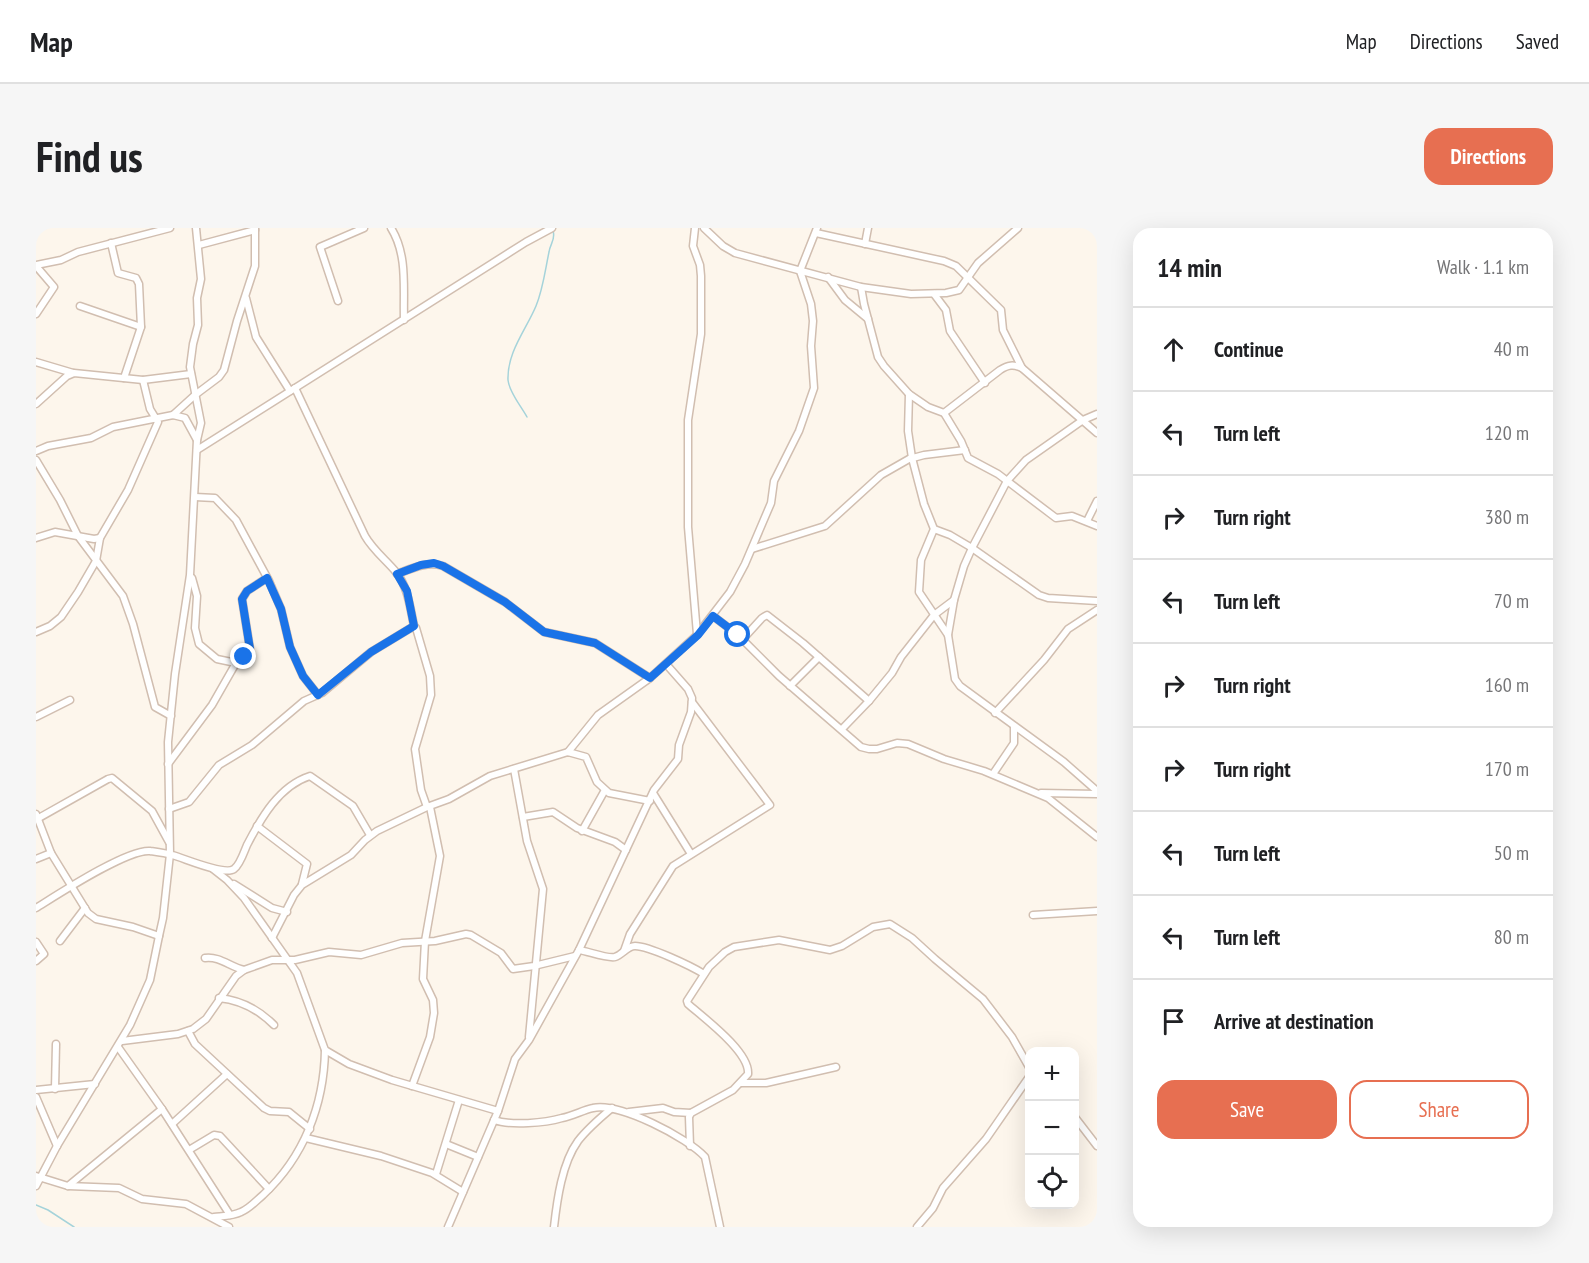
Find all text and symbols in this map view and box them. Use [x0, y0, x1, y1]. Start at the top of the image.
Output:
text: Map [30, 23, 73, 60]
text: Map [1346, 28, 1377, 55]
text: Directions [1410, 28, 1483, 55]
text: Saved [1516, 28, 1559, 55]
button: Directions [1424, 128, 1553, 185]
text: Find us [36, 129, 143, 184]
text: 14 min [1157, 251, 1222, 284]
text: Walk · 1.1 km [1437, 254, 1529, 280]
icon: ahead [1157, 333, 1190, 366]
text: Continue [1214, 335, 1284, 363]
text: 40 m [1494, 336, 1529, 362]
icon: left [1157, 417, 1190, 450]
text: Turn left [1214, 419, 1280, 447]
text: 120 m [1485, 420, 1529, 446]
icon: right [1157, 501, 1190, 534]
text: Turn right [1214, 503, 1291, 531]
text: 380 m [1485, 504, 1529, 530]
icon: left [1157, 585, 1190, 618]
text: Turn left [1214, 587, 1280, 615]
text: 70 m [1494, 588, 1529, 614]
route start [724, 621, 750, 647]
route end [230, 643, 256, 669]
icon: right [1157, 669, 1190, 702]
text: Turn right [1214, 671, 1291, 699]
text: 160 m [1485, 672, 1529, 698]
icon: right [1157, 753, 1190, 786]
text: Turn right [1214, 755, 1291, 783]
text: 170 m [1485, 756, 1529, 782]
icon: left [1157, 837, 1190, 870]
text: Turn left [1214, 839, 1280, 867]
text: 50 m [1494, 840, 1529, 866]
icon: left [1157, 921, 1190, 954]
text: Turn left [1214, 923, 1280, 951]
text: 80 m [1494, 924, 1529, 950]
icon: arrive [1157, 1005, 1190, 1038]
text: Arrive at destination [1214, 1007, 1374, 1035]
map controls [1025, 1047, 1079, 1209]
button: + [1025, 1047, 1079, 1101]
button: Save [1157, 1080, 1337, 1139]
button: Share [1349, 1080, 1529, 1139]
button: − [1025, 1101, 1079, 1155]
button: locate [1025, 1155, 1079, 1209]

